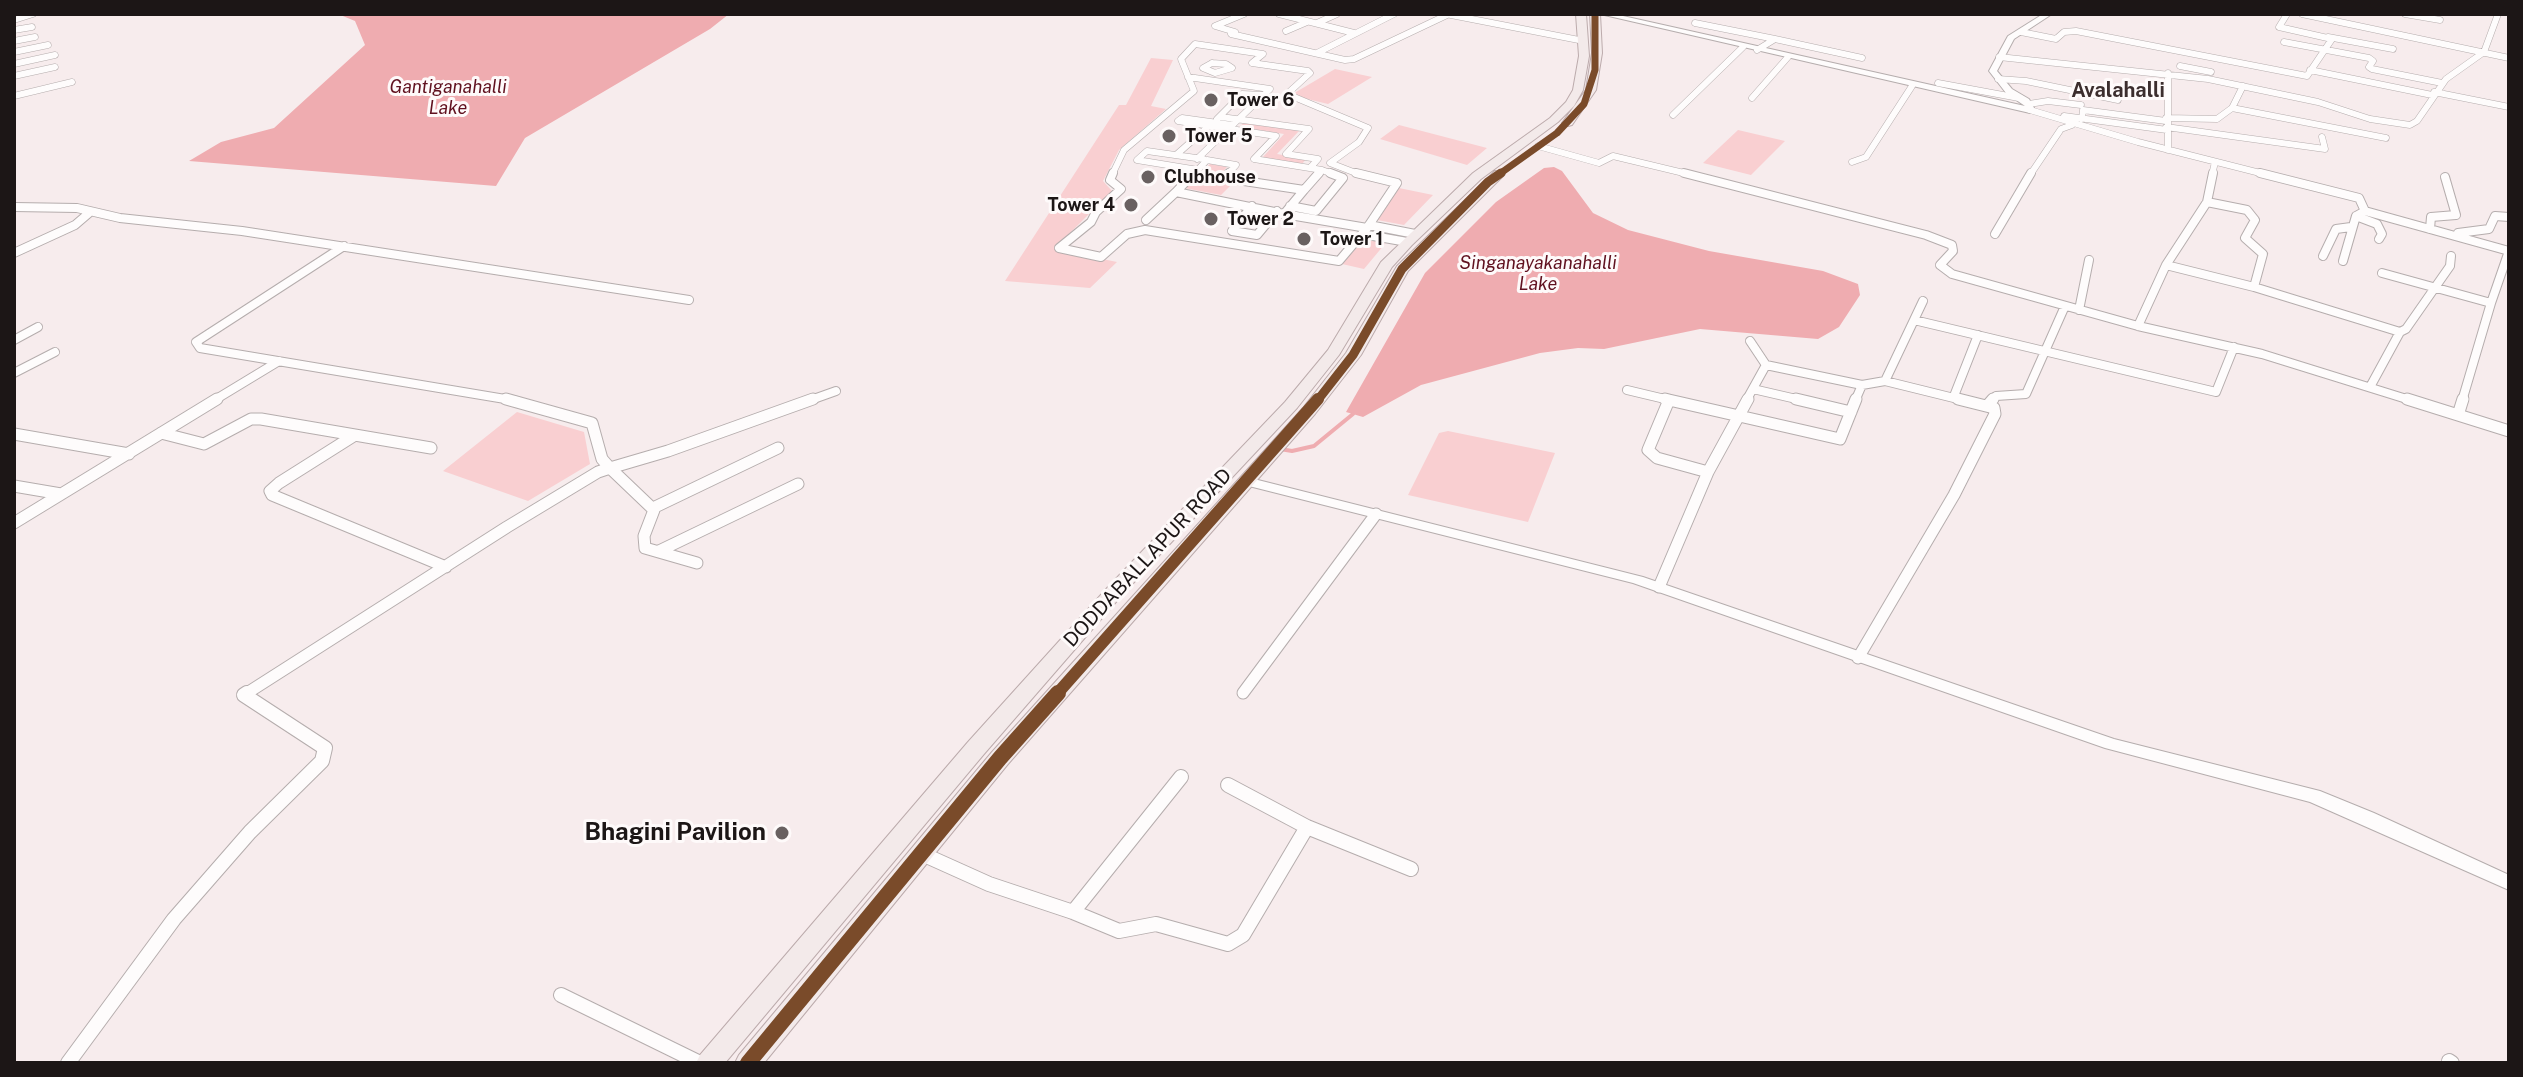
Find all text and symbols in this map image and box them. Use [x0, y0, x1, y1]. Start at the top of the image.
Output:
water label: Gantiganahalli Lake [389, 76, 507, 118]
district label: Avalahalli [2071, 79, 2165, 103]
place label: Tower 6 [1227, 89, 1294, 111]
marker: Tower 6 [1202, 91, 1220, 109]
place label: Tower 5 [1185, 125, 1253, 147]
marker: Tower 5 [1160, 127, 1178, 145]
place label: Clubhouse [1164, 166, 1256, 188]
marker: Clubhouse [1139, 168, 1157, 186]
place label: Tower 4 [1048, 194, 1115, 216]
marker: Tower 4 [1122, 196, 1140, 214]
place label: Tower 2 [1227, 208, 1294, 230]
marker: Tower 2 [1202, 210, 1220, 228]
place label: Tower 1 [1320, 228, 1383, 250]
marker: Tower 1 [1295, 230, 1313, 248]
water label: Singanayakanahalli Lake [1459, 252, 1617, 294]
street label: DODDABALLAPUR ROAD [1059, 464, 1237, 652]
place label: Bhagini Pavilion [585, 819, 766, 847]
marker: Bhagini Pavilion [773, 824, 791, 842]

